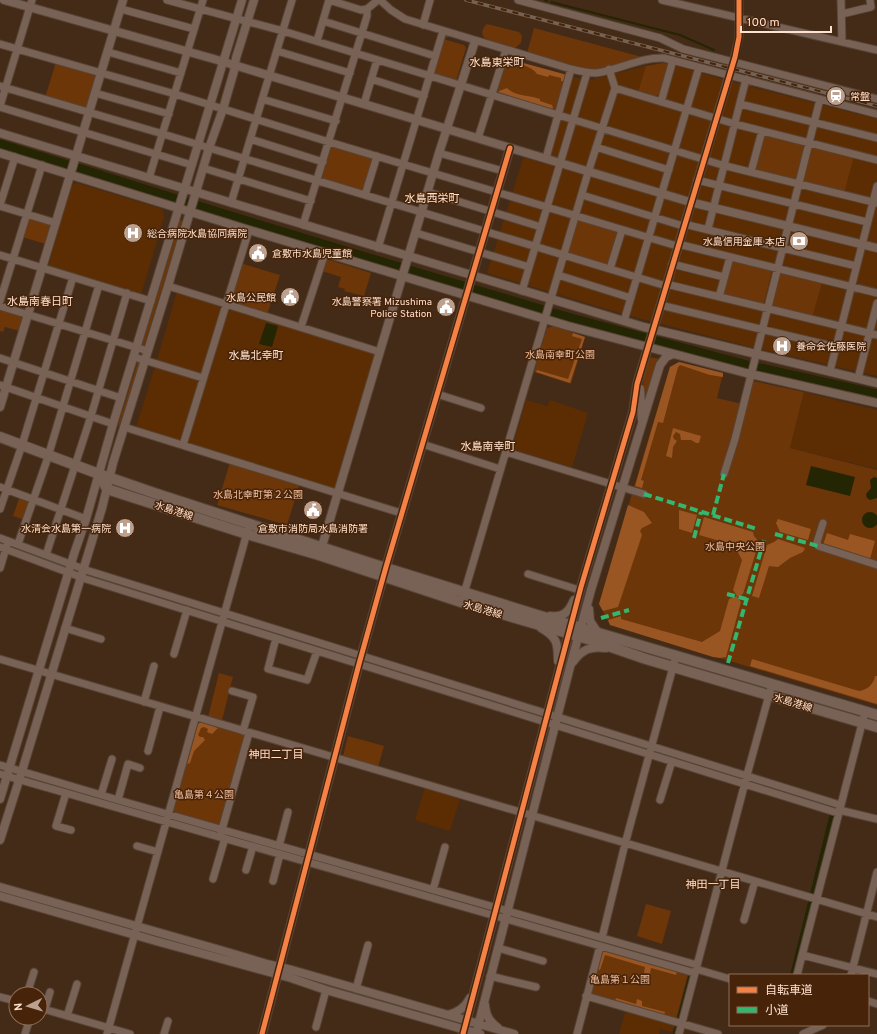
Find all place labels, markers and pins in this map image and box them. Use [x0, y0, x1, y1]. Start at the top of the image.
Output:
station icon: 常盤 [825, 85, 847, 107]
place label: 常盤 [850, 91, 870, 104]
hospital icon: 総合病院水島協同病院 [122, 222, 144, 244]
place label: 総合病院水島協同病院 [147, 228, 247, 241]
bank icon: 水島信用金庫 本店 [788, 230, 810, 252]
place label: 水島信用金庫 本店 [703, 236, 785, 249]
public building icon: 倉敷市水島児童館 [247, 242, 269, 264]
place label: 倉敷市水島児童館 [272, 248, 352, 261]
public building icon: 水島公民館 [279, 286, 301, 308]
place label: 水島公民館 [226, 292, 276, 305]
place label: 水島警察署 Mizushima Police Station [332, 296, 432, 321]
public building icon: 水島警察署 Mizushima Police Station [435, 296, 457, 318]
hospital icon: 養命会佐藤医院 [771, 335, 793, 357]
place label: 養命会佐藤医院 [796, 341, 866, 354]
public building icon: 倉敷市消防局水島消防署 [302, 499, 324, 521]
hospital icon: 水清会水島第一病院 [114, 517, 136, 539]
place label: 水清会水島第一病院 [21, 523, 111, 536]
place label: 倉敷市消防局水島消防署 [258, 523, 368, 536]

